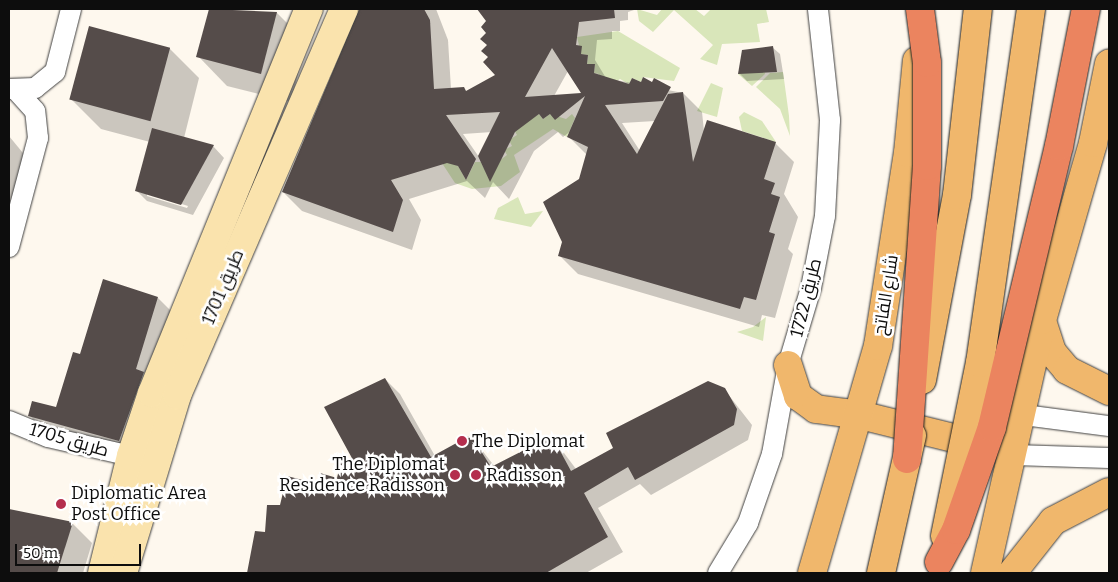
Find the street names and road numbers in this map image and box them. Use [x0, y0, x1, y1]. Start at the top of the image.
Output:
street label: طريق 1701 [198, 246, 248, 328]
street label: شارع الفاتح [869, 253, 903, 337]
street label: طريق 1722 [786, 256, 826, 340]
street label: طريق 1705 [27, 418, 111, 462]

